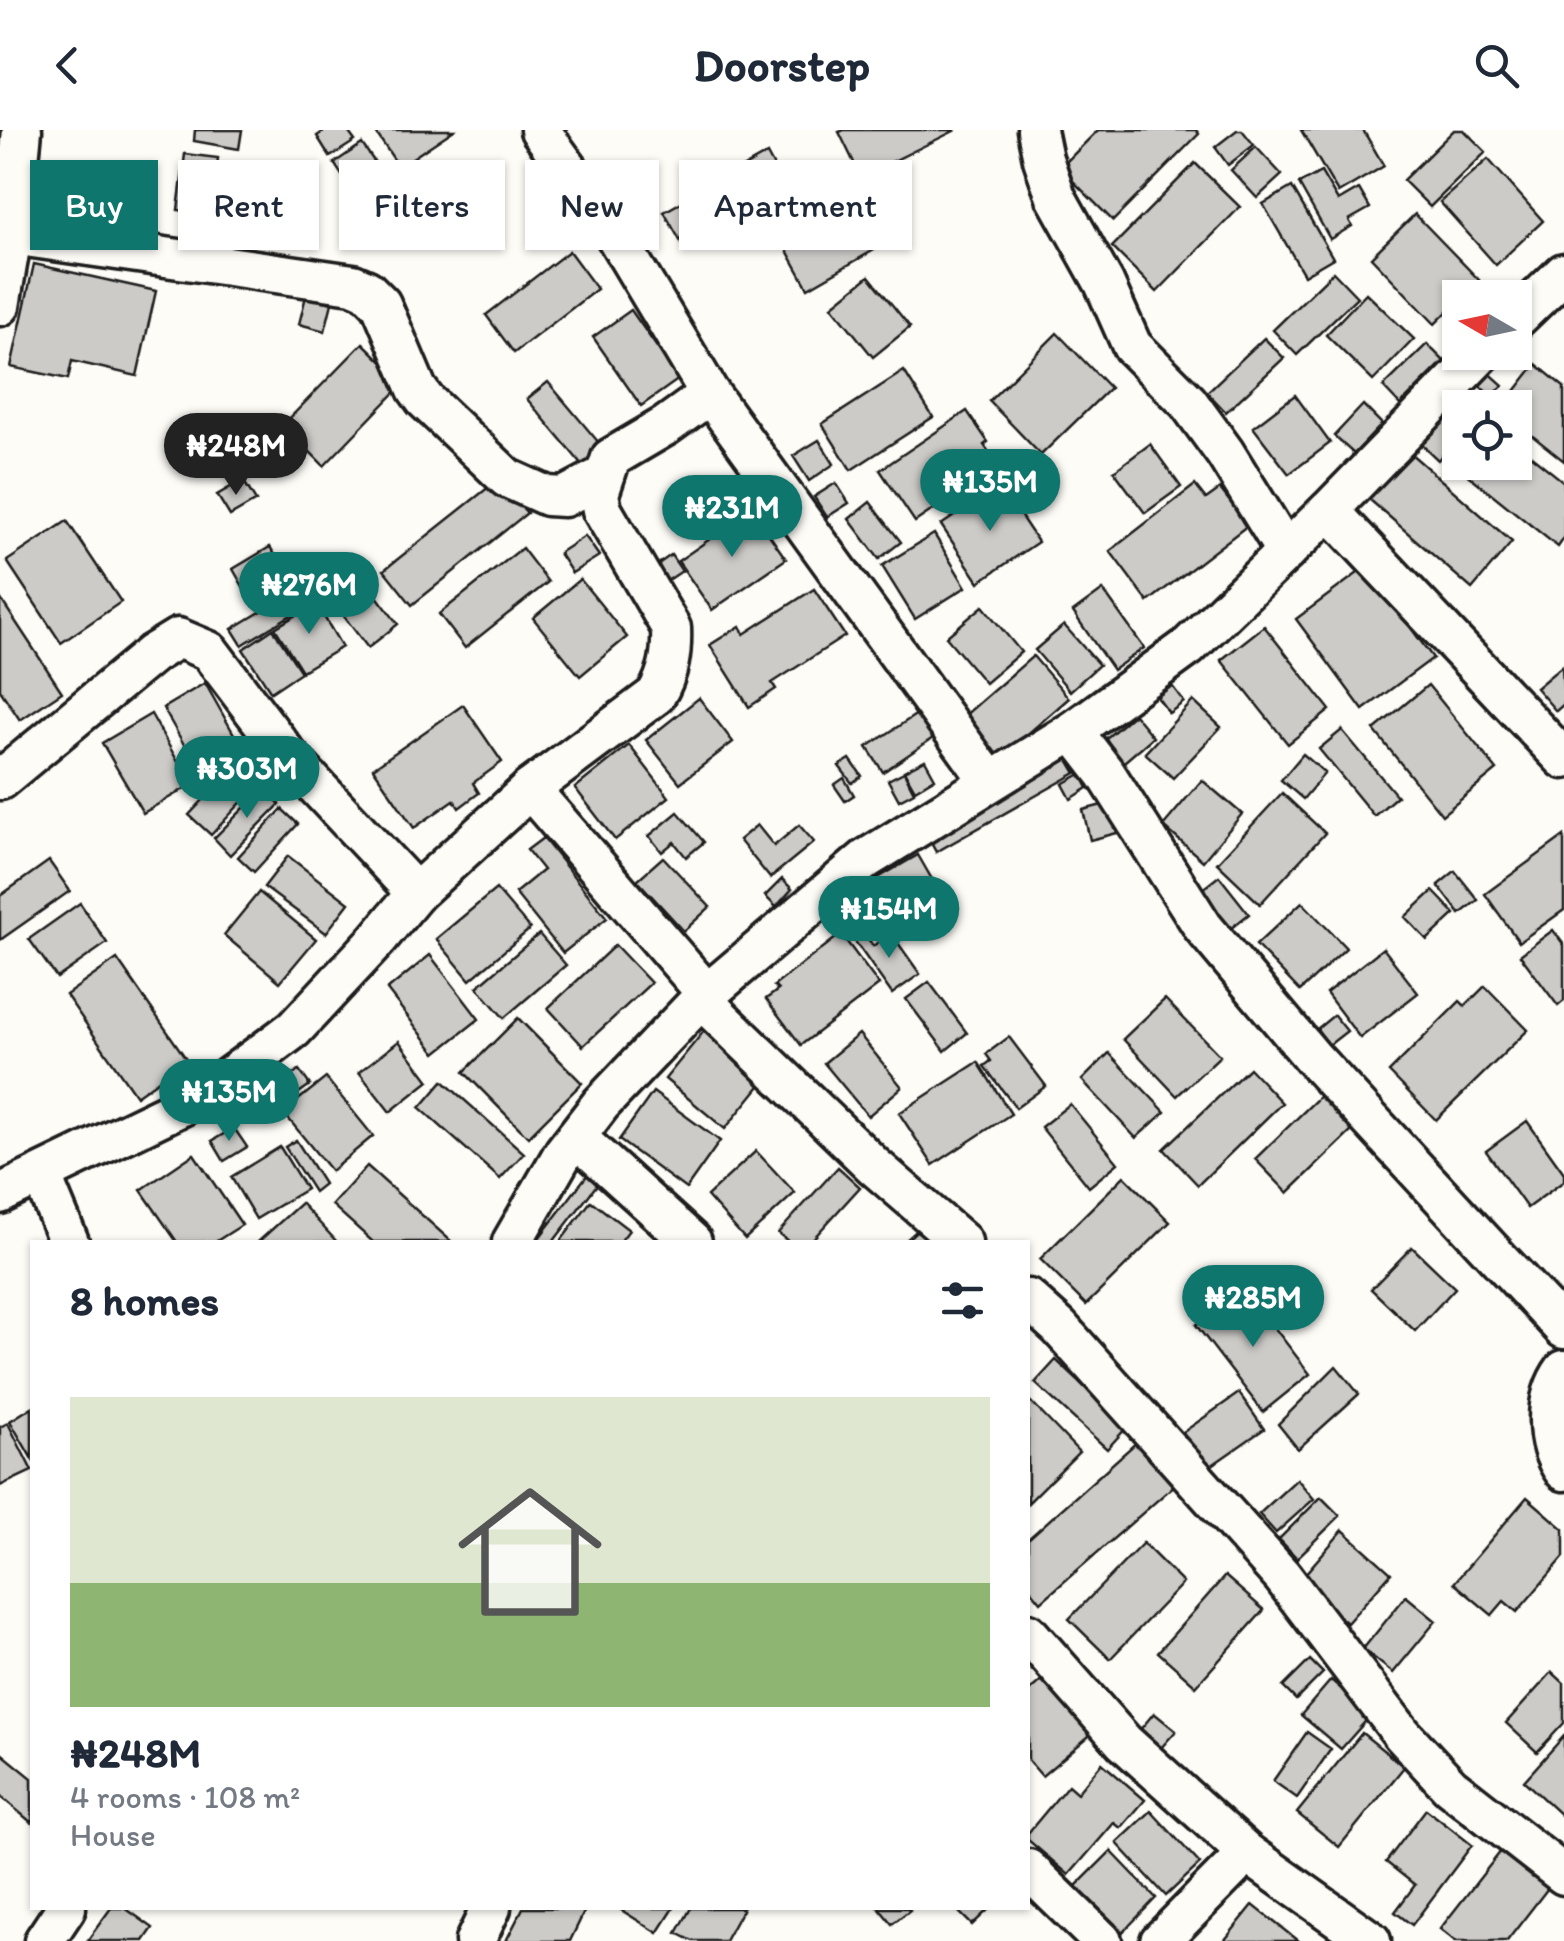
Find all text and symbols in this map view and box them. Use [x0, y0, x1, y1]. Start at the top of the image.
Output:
icon: back [40, 38, 95, 93]
text: Doorstep [694, 38, 870, 92]
icon: search [1469, 38, 1524, 93]
chip: Buy [30, 160, 158, 250]
chip: Rent [178, 160, 319, 250]
chip: Filters [339, 160, 505, 250]
chip: New [525, 160, 659, 250]
chip: Apartment [679, 160, 912, 250]
north arrow [1442, 280, 1532, 370]
map controls [1442, 280, 1532, 480]
button: locate [1442, 390, 1532, 480]
pin: ₦248M [166, 413, 306, 498]
text: ₦248M [186, 426, 286, 464]
pin: ₦135M [920, 449, 1060, 534]
text: ₦135M [942, 462, 1038, 500]
pin: ₦231M [662, 475, 802, 560]
text: ₦231M [684, 488, 780, 526]
pin: ₦276M [239, 552, 379, 637]
text: ₦276M [261, 565, 357, 603]
pin: ₦303M [177, 736, 317, 821]
text: ₦303M [196, 749, 298, 787]
pin: ₦154M [819, 876, 959, 961]
text: ₦154M [840, 889, 938, 927]
pin: ₦135M [159, 1059, 299, 1144]
text: ₦135M [181, 1072, 277, 1110]
pin: ₦285M [1183, 1265, 1323, 1350]
icon: filters [935, 1273, 990, 1328]
text: 8 homes [70, 1275, 219, 1326]
text: ₦285M [1204, 1278, 1302, 1316]
icon: home [440, 1462, 620, 1642]
text: ₦248M [70, 1727, 201, 1778]
text: 4 rooms · 108 m² [70, 1778, 300, 1816]
text: House [70, 1816, 156, 1854]

